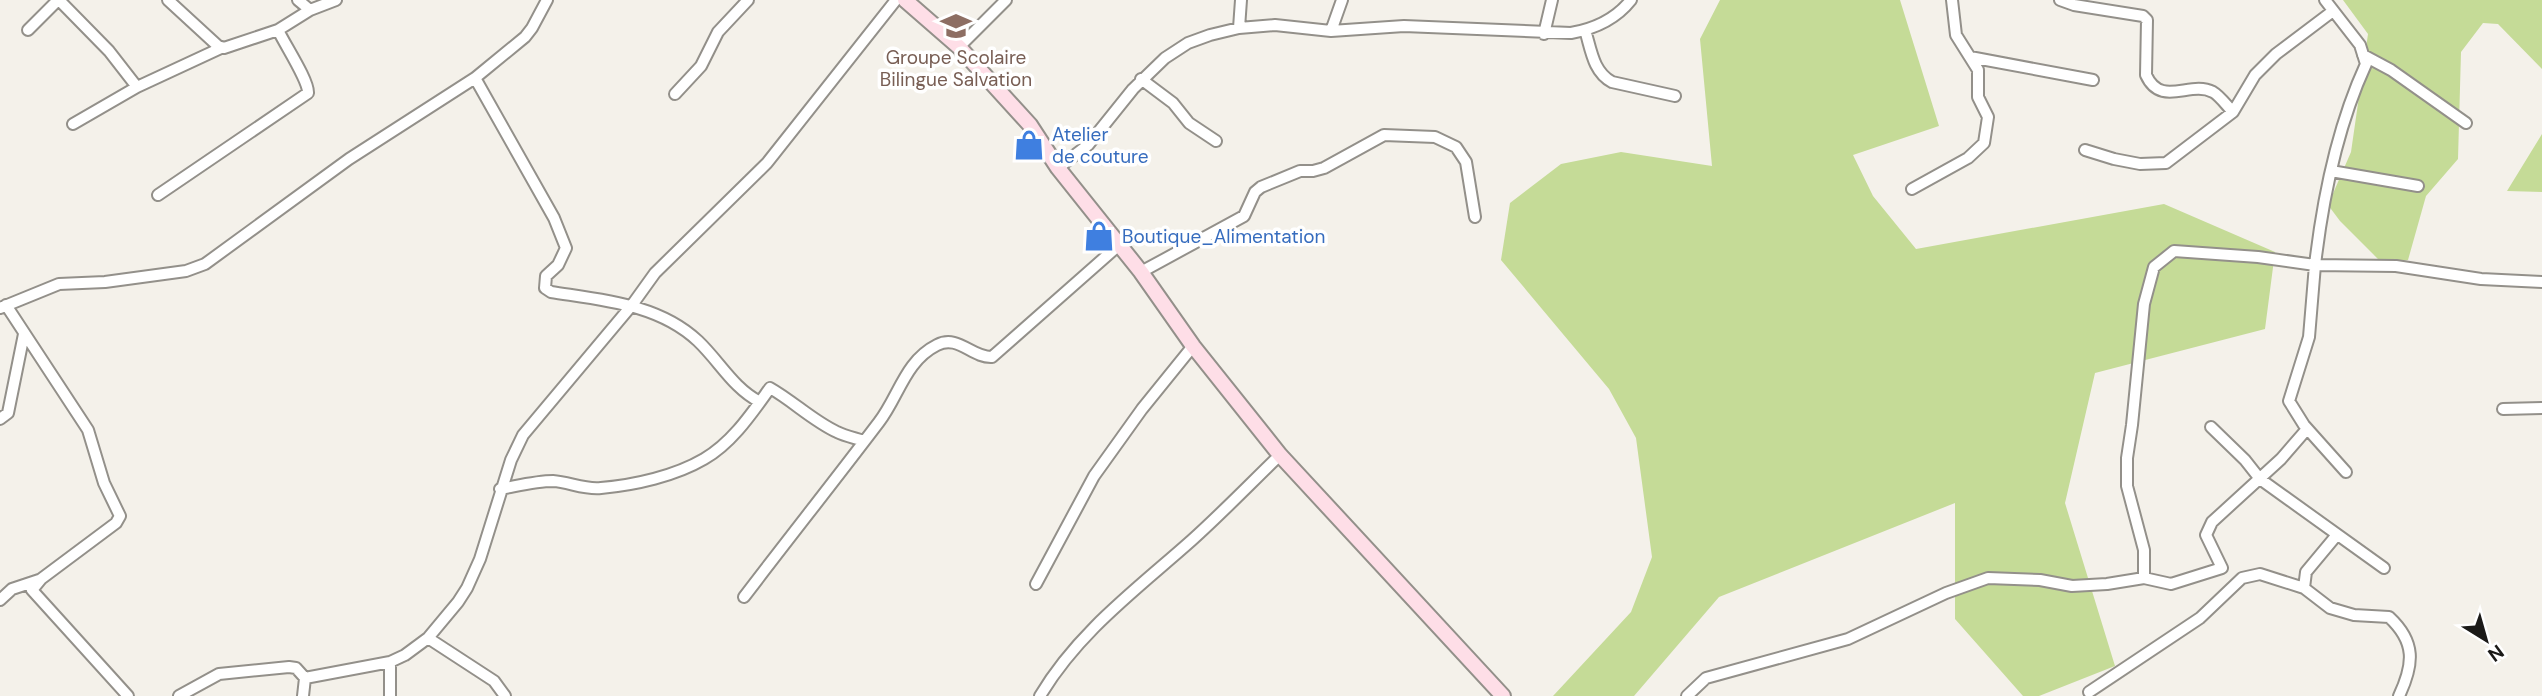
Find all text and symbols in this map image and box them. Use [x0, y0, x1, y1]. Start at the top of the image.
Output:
school or university icon: Groupe Scolaire Bilingue Salvation [939, 9, 973, 43]
place label: Groupe Scolaire Bilingue Salvation [880, 45, 1032, 92]
place label: Atelier de couture [1052, 122, 1149, 169]
shop icon: Atelier de couture [1012, 128, 1046, 162]
shop icon: Boutique_Alimentation [1082, 219, 1116, 253]
place label: Boutique_Alimentation [1122, 224, 1326, 249]
north arrow [2451, 605, 2521, 675]
text: N [2483, 639, 2509, 667]

